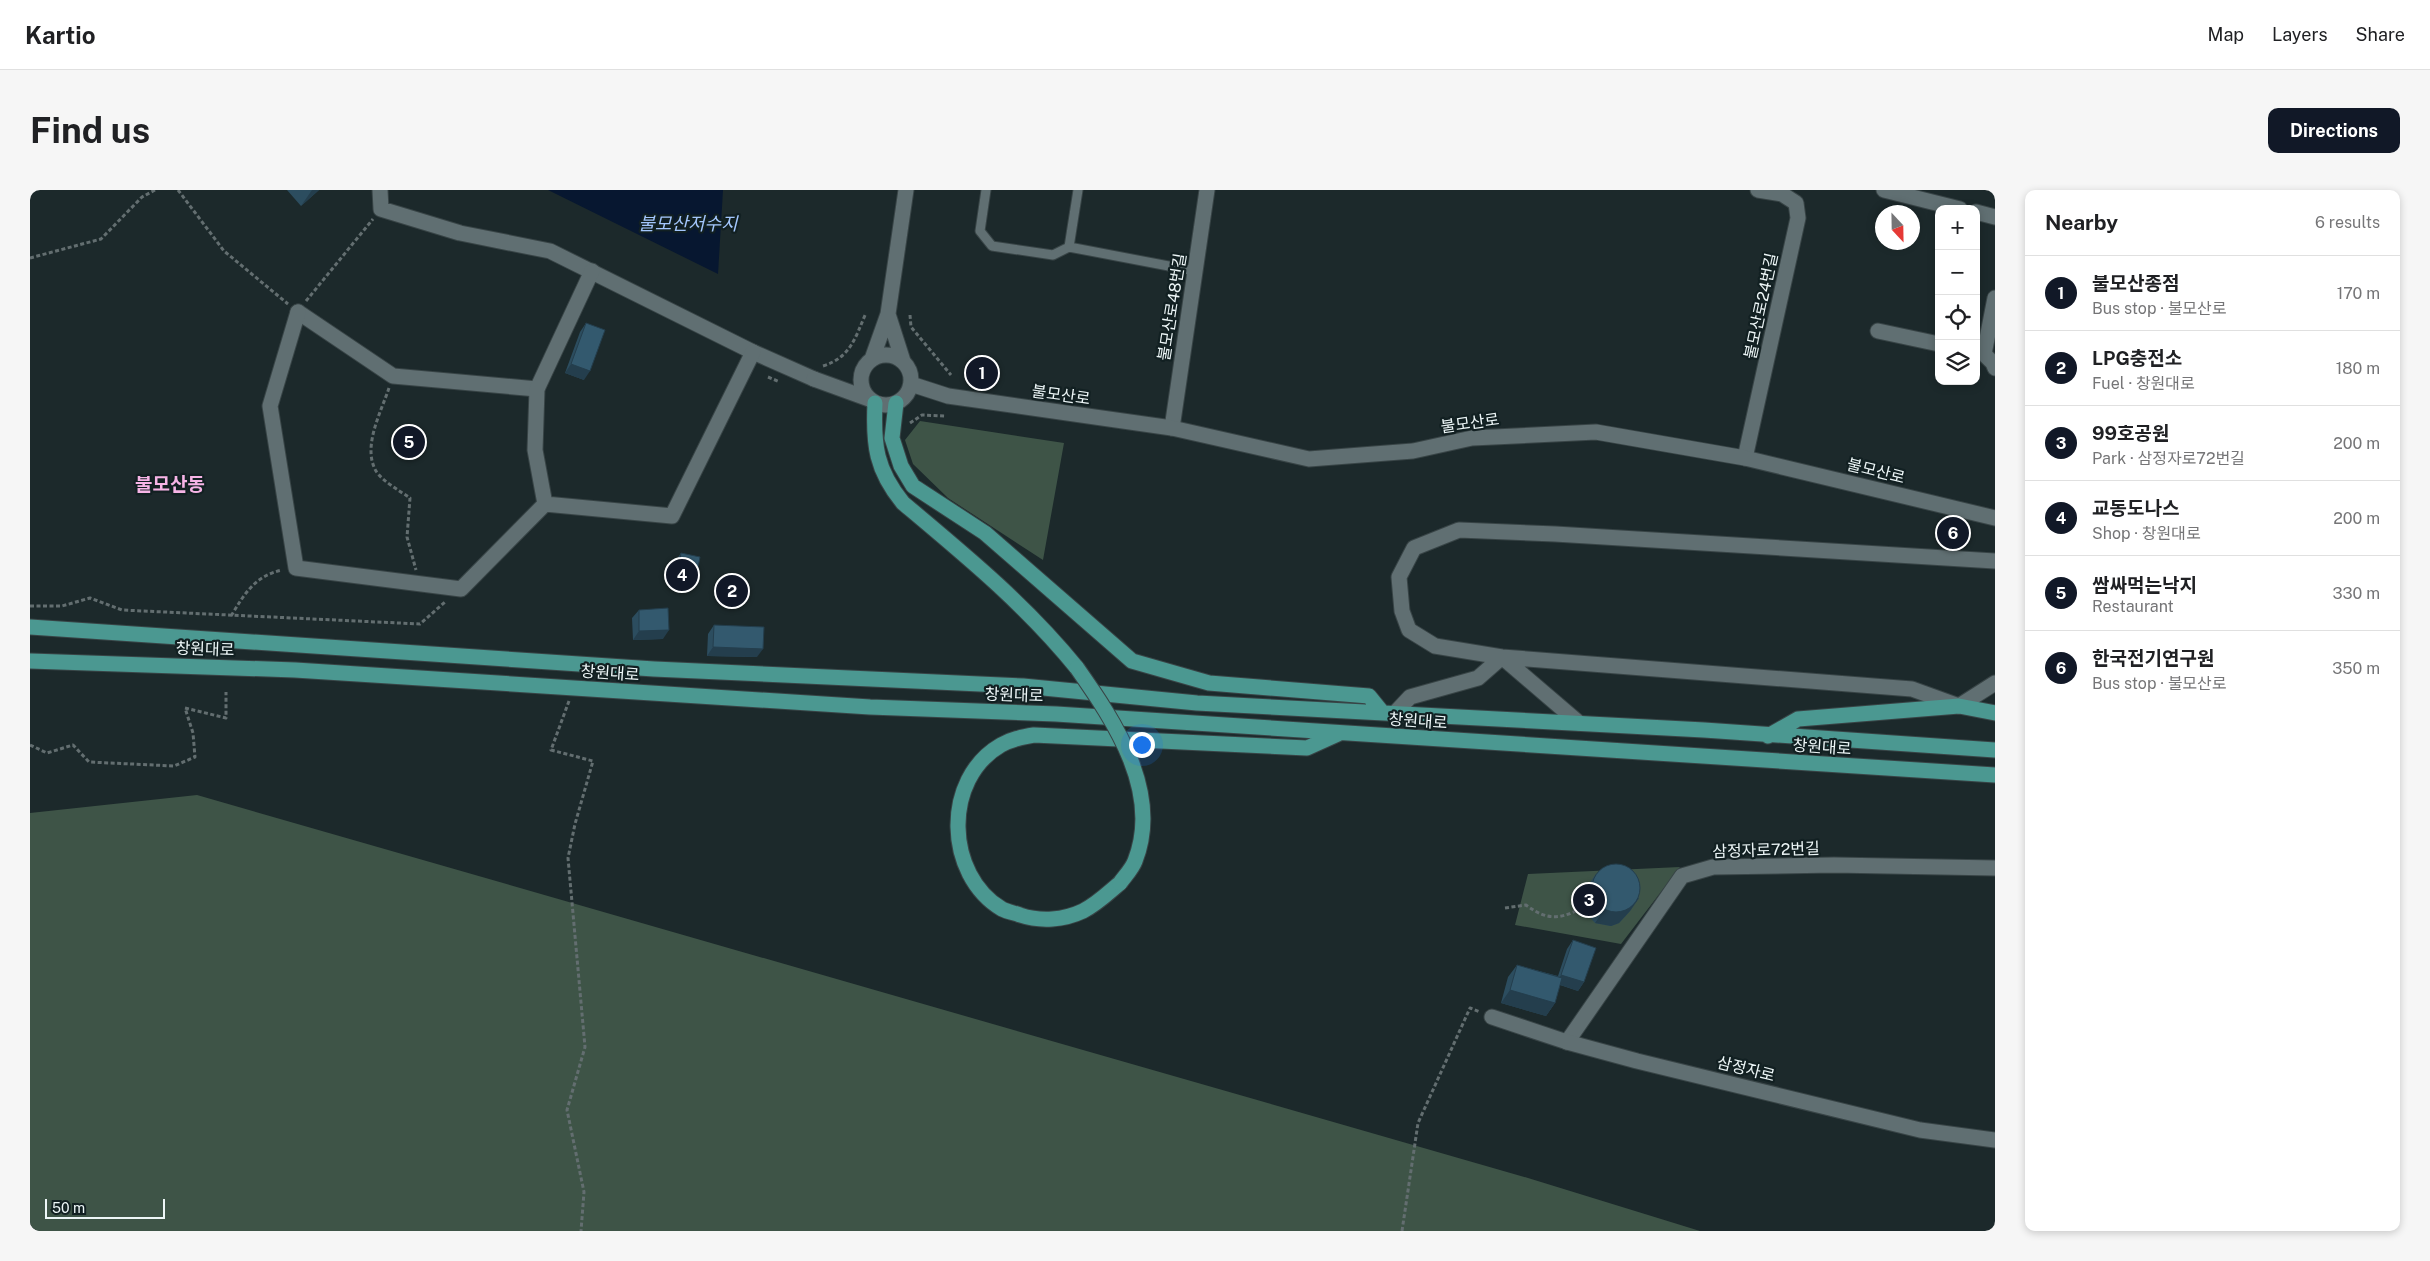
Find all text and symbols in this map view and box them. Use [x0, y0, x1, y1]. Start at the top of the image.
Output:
text: Kartio [25, 21, 96, 49]
text: Map [2208, 24, 2244, 45]
text: Layers [2272, 24, 2328, 45]
text: Share [2356, 24, 2405, 45]
button: Directions [2268, 108, 2400, 153]
text: Find us [30, 110, 150, 151]
north arrow [1875, 205, 1920, 250]
map controls [1935, 205, 1980, 385]
button: + [1935, 205, 1980, 250]
text: Nearby [2045, 210, 2118, 235]
water label: 불모산저수지 [638, 213, 739, 234]
text: 6 results [2315, 213, 2380, 232]
button: − [1935, 250, 1980, 295]
street label: 불모산로24번길 [1740, 251, 1782, 361]
street label: 불모산로48번길 [1154, 252, 1190, 362]
text: 불모산종점 [2092, 272, 2179, 294]
text: 1 [2058, 284, 2064, 303]
text: 170 m [2337, 284, 2380, 303]
button: locate [1935, 295, 1980, 340]
text: Bus stop · 불모산로 [2092, 299, 2227, 318]
button: layers [1935, 340, 1980, 385]
text: LPG충전소 [2092, 347, 2182, 369]
pin: 1 [966, 354, 998, 392]
text: 2 [2056, 359, 2066, 378]
text: 180 m [2336, 359, 2380, 378]
text: Fuel · 창원대로 [2092, 374, 2195, 393]
street label: 불모산로 [1031, 381, 1092, 409]
street label: 불모산로 [1440, 409, 1501, 437]
text: 99호공원 [2092, 422, 2169, 444]
pin: 5 [393, 423, 425, 461]
text: 3 [2056, 434, 2066, 453]
text: 200 m [2333, 434, 2380, 453]
text: Park · 삼정자로72번길 [2092, 449, 2245, 468]
street label: 불모산로 [1845, 455, 1907, 487]
district label: 불모산동 [135, 473, 205, 495]
text: 교동도나스 [2092, 497, 2179, 519]
text: 4 [2056, 509, 2066, 528]
text: 200 m [2333, 509, 2380, 528]
pin: 6 [1937, 514, 1969, 552]
text: Shop · 창원대로 [2092, 524, 2201, 543]
pin: 4 [666, 556, 698, 594]
pin: 2 [716, 572, 748, 610]
text: 쌈싸먹는낙지 [2092, 574, 2197, 596]
text: 5 [2056, 584, 2066, 603]
text: 330 m [2333, 584, 2380, 603]
text: Restaurant [2092, 597, 2174, 616]
street label: 창원대로 [175, 638, 235, 660]
text: 한국전기연구원 [2092, 647, 2214, 669]
text: 6 [2056, 659, 2066, 678]
text: 350 m [2332, 659, 2380, 678]
street label: 창원대로 [580, 661, 640, 685]
text: Bus stop · 불모산로 [2092, 674, 2227, 693]
street label: 창원대로 [984, 684, 1044, 706]
street label: 창원대로 [1388, 709, 1448, 733]
your location [1129, 732, 1155, 758]
street label: 창원대로 [1792, 735, 1852, 759]
street label: 삼정자로72번길 [1712, 839, 1820, 861]
pin: 3 [1573, 881, 1605, 919]
street label: 삼정자로 [1715, 1053, 1777, 1085]
scale bar [45, 1196, 165, 1219]
text: 50 m [52, 1200, 85, 1216]

